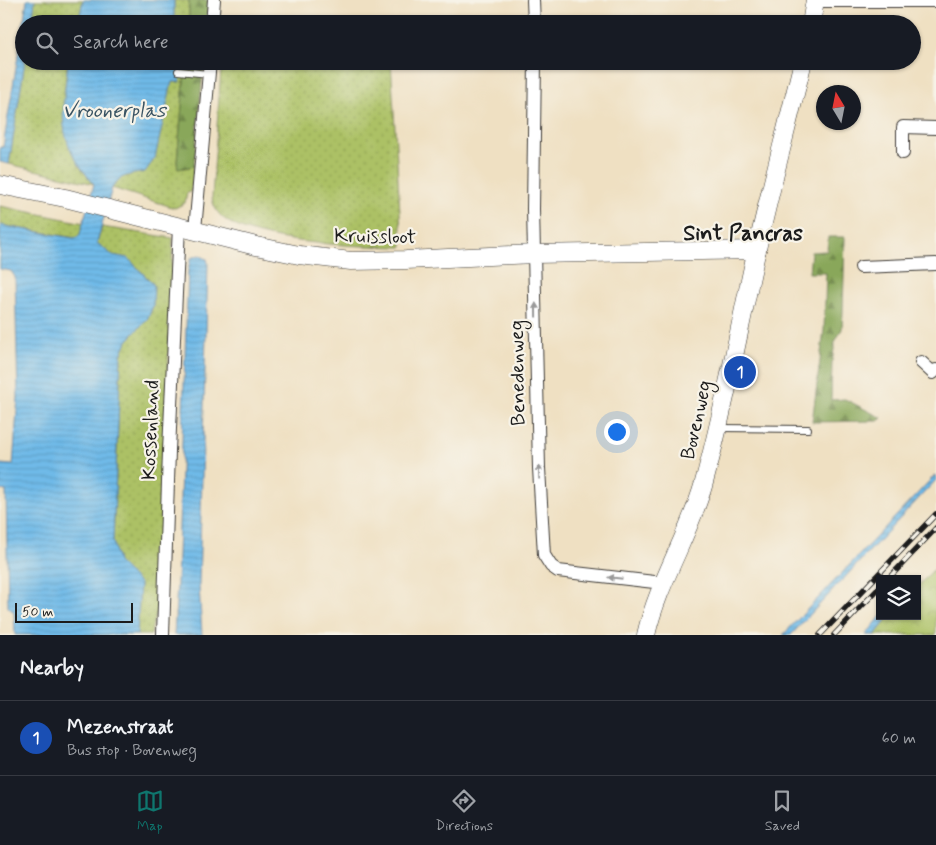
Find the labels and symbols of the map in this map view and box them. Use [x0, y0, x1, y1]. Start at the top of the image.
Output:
north arrow [816, 85, 861, 130]
water label: Vroonerplas [62, 97, 168, 125]
district label: Sint Pancras [683, 220, 803, 248]
street label: Kruissloot [334, 223, 416, 251]
one-way arrow [531, 301, 539, 317]
street label: Benedenweg [504, 320, 533, 426]
pin: 1 [724, 353, 756, 391]
street label: Bovenweg [675, 378, 720, 463]
street label: Kossenland [136, 379, 166, 481]
your location [604, 419, 630, 445]
one-way arrow [535, 464, 543, 480]
one-way arrow [606, 574, 622, 582]
scale bar [15, 600, 132, 623]

